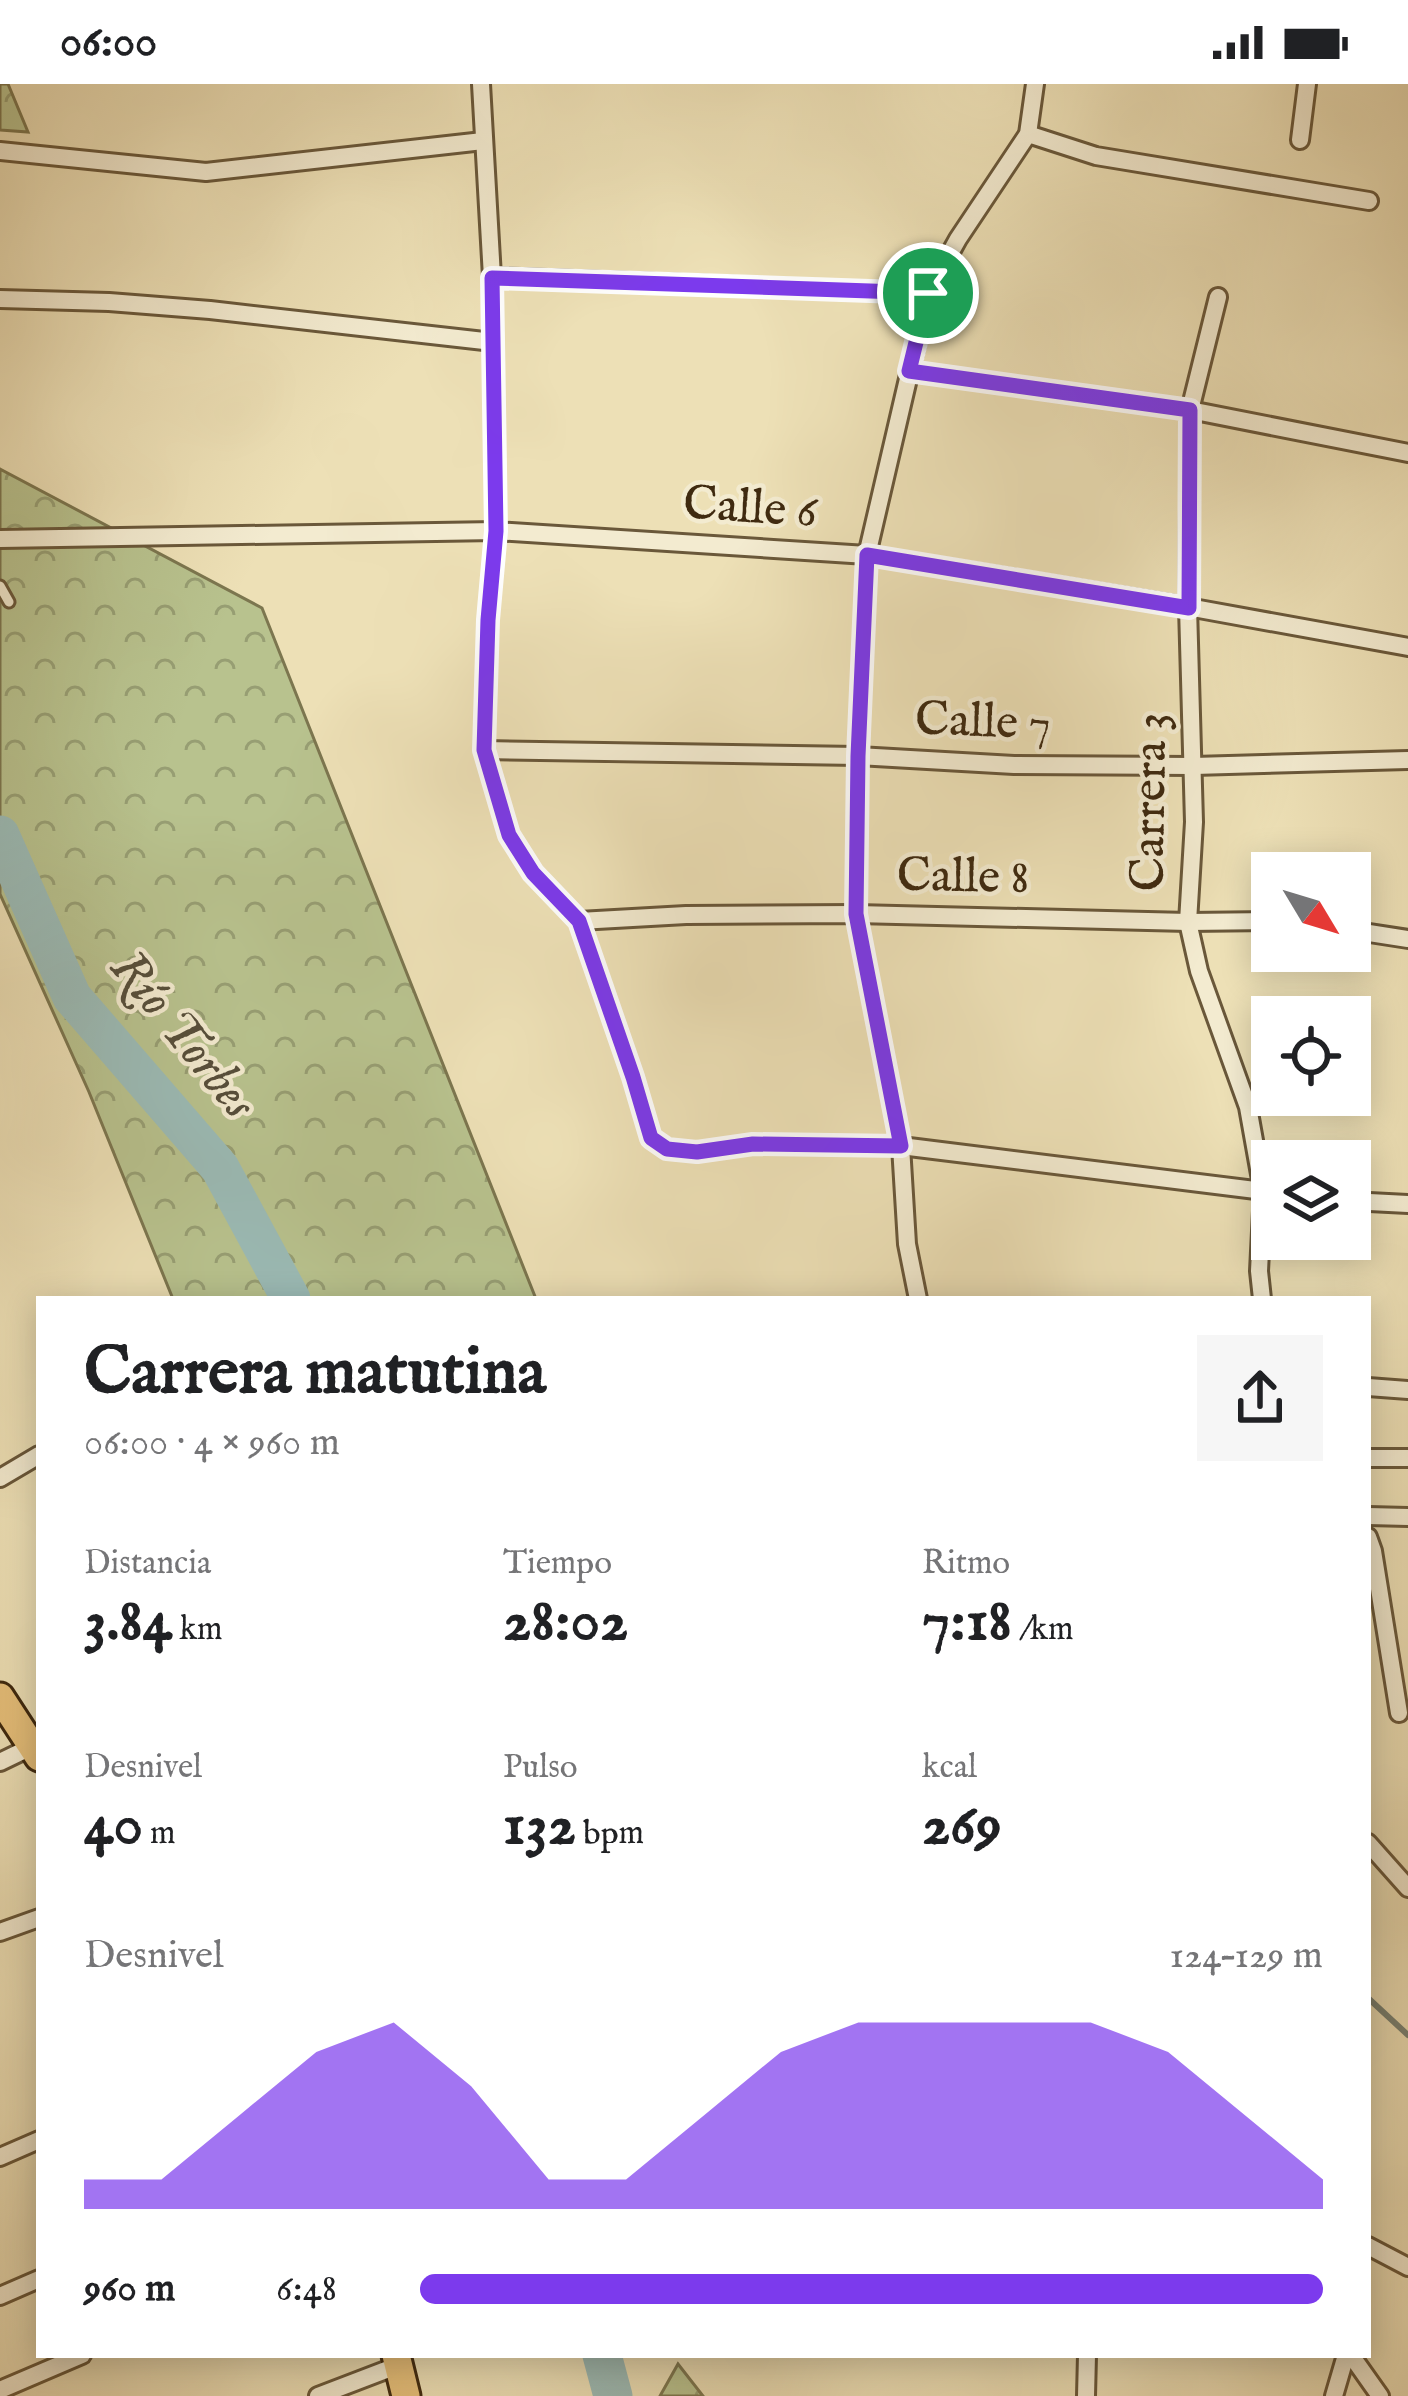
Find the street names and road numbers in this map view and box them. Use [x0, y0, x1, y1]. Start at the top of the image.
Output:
street label: Calle 6 [681, 474, 820, 544]
street label: Calle 7 [914, 691, 1052, 755]
street label: Carrera 3 [1119, 712, 1183, 892]
street label: Calle 8 [896, 847, 1030, 909]

